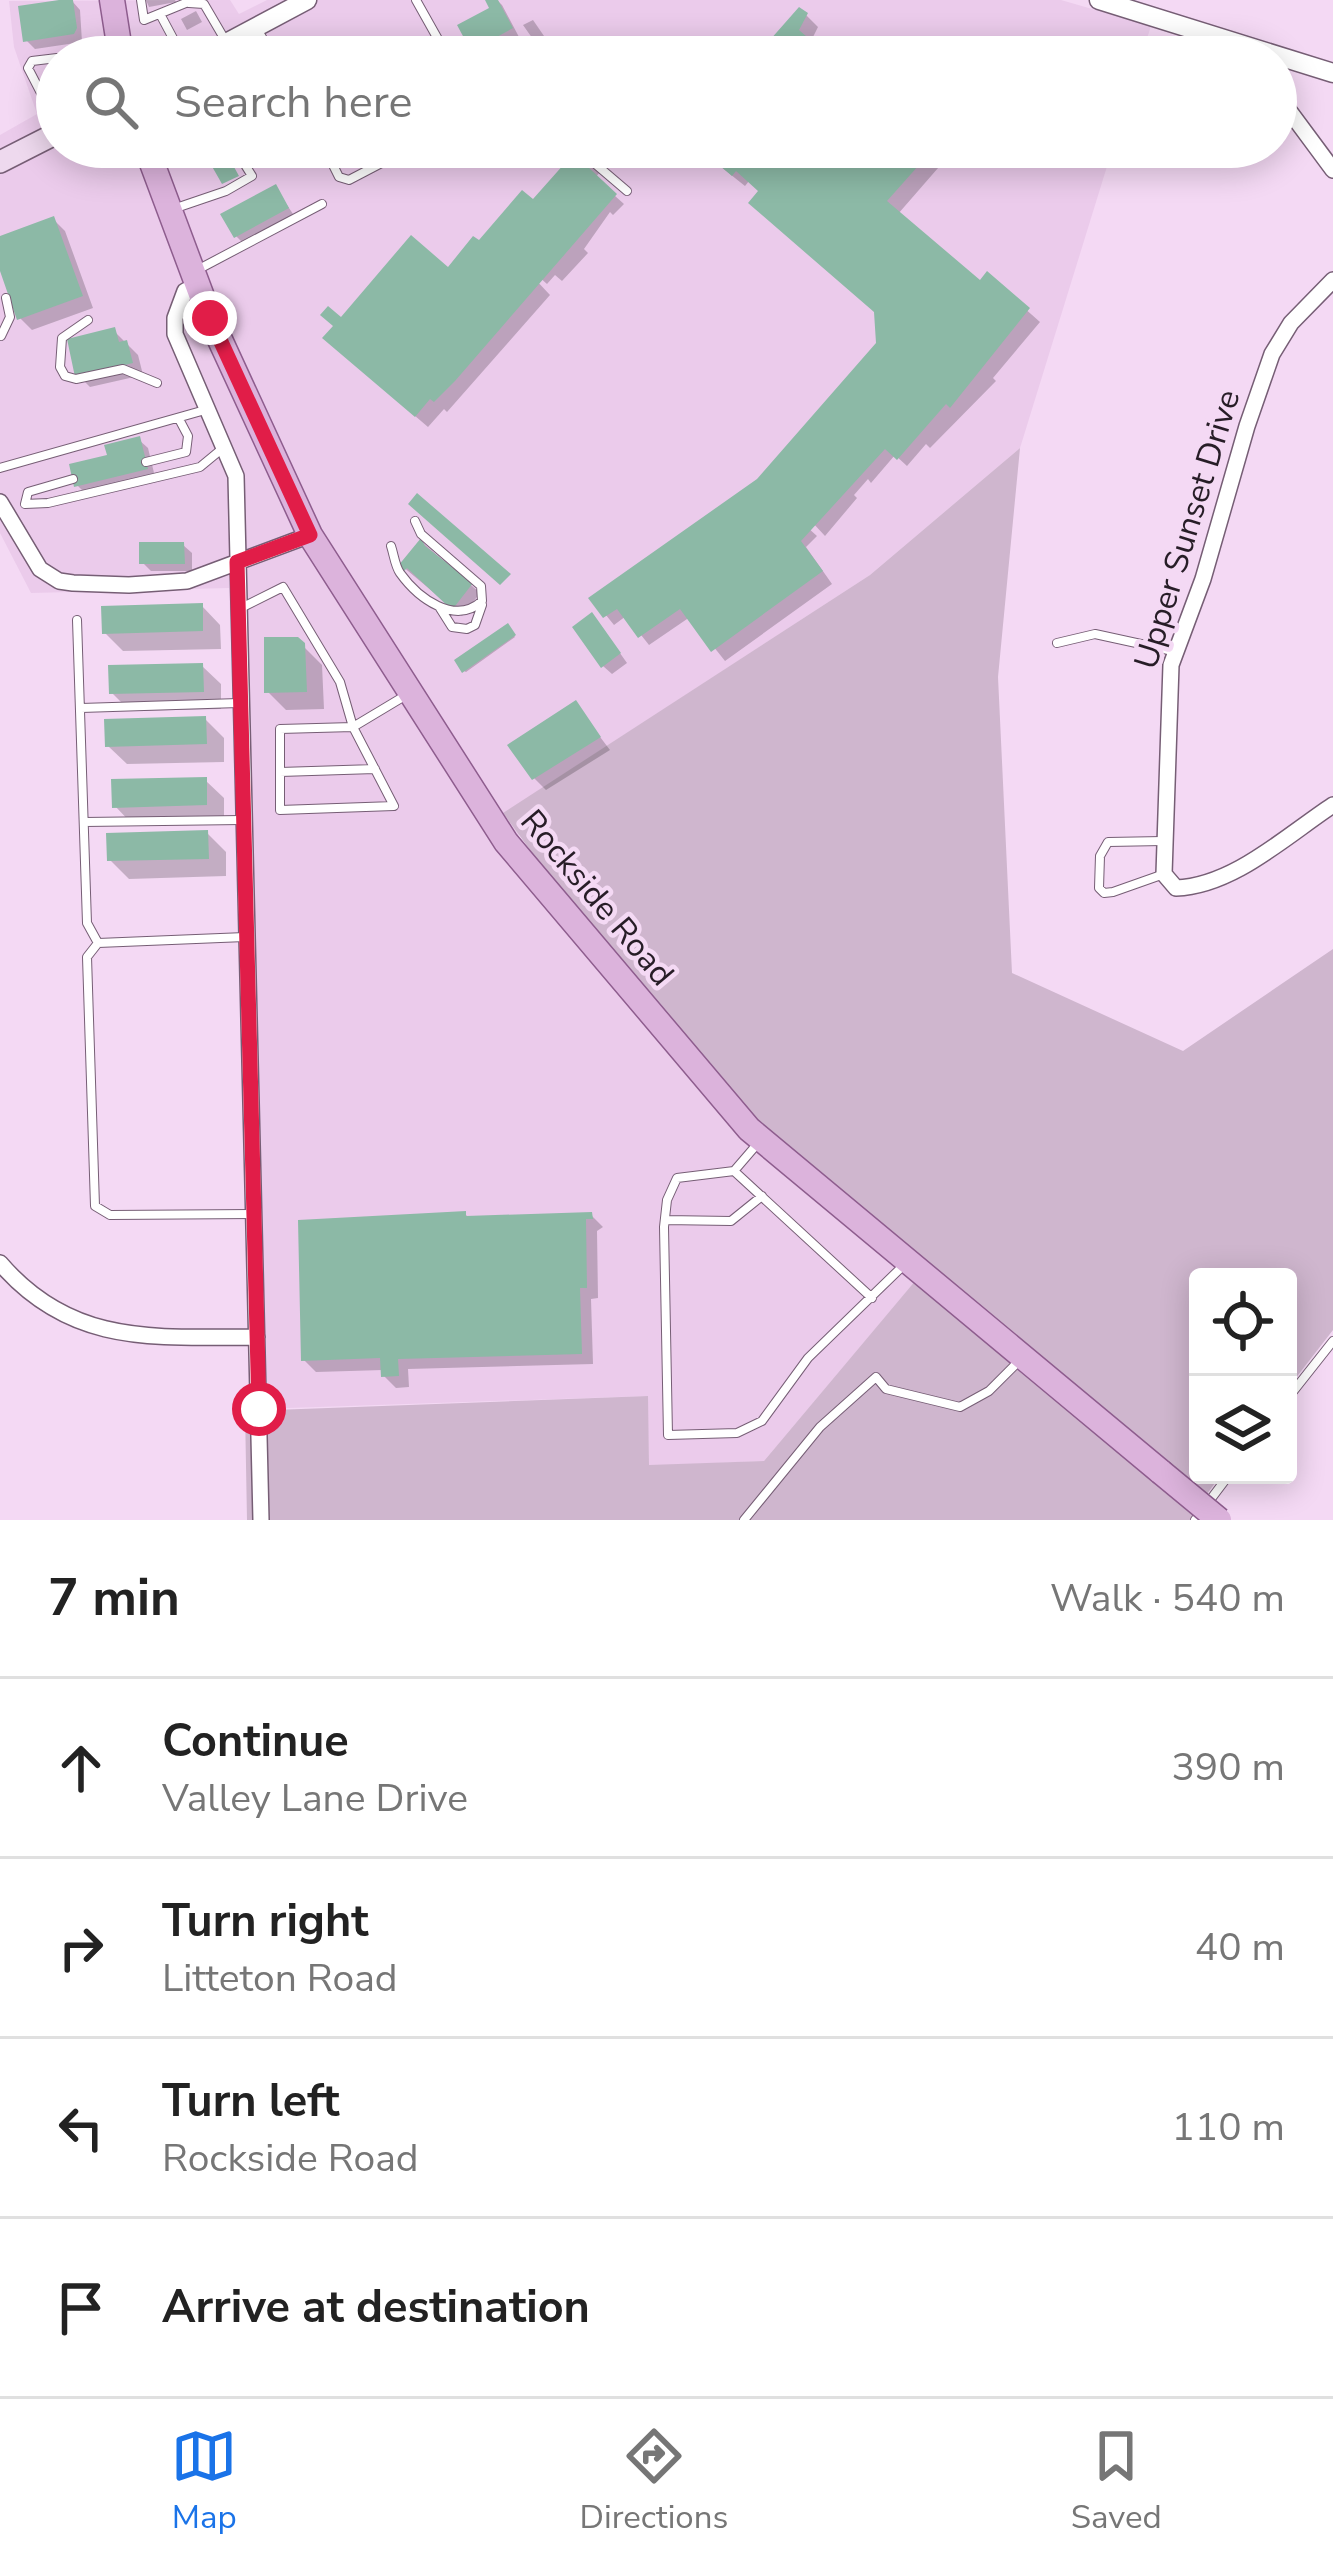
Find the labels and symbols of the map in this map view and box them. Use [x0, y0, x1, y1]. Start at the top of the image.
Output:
route end [183, 291, 237, 345]
street label: Upper Sunset Drive [1124, 384, 1251, 675]
street label: Rockside Road [510, 800, 684, 996]
route start [232, 1382, 286, 1436]

